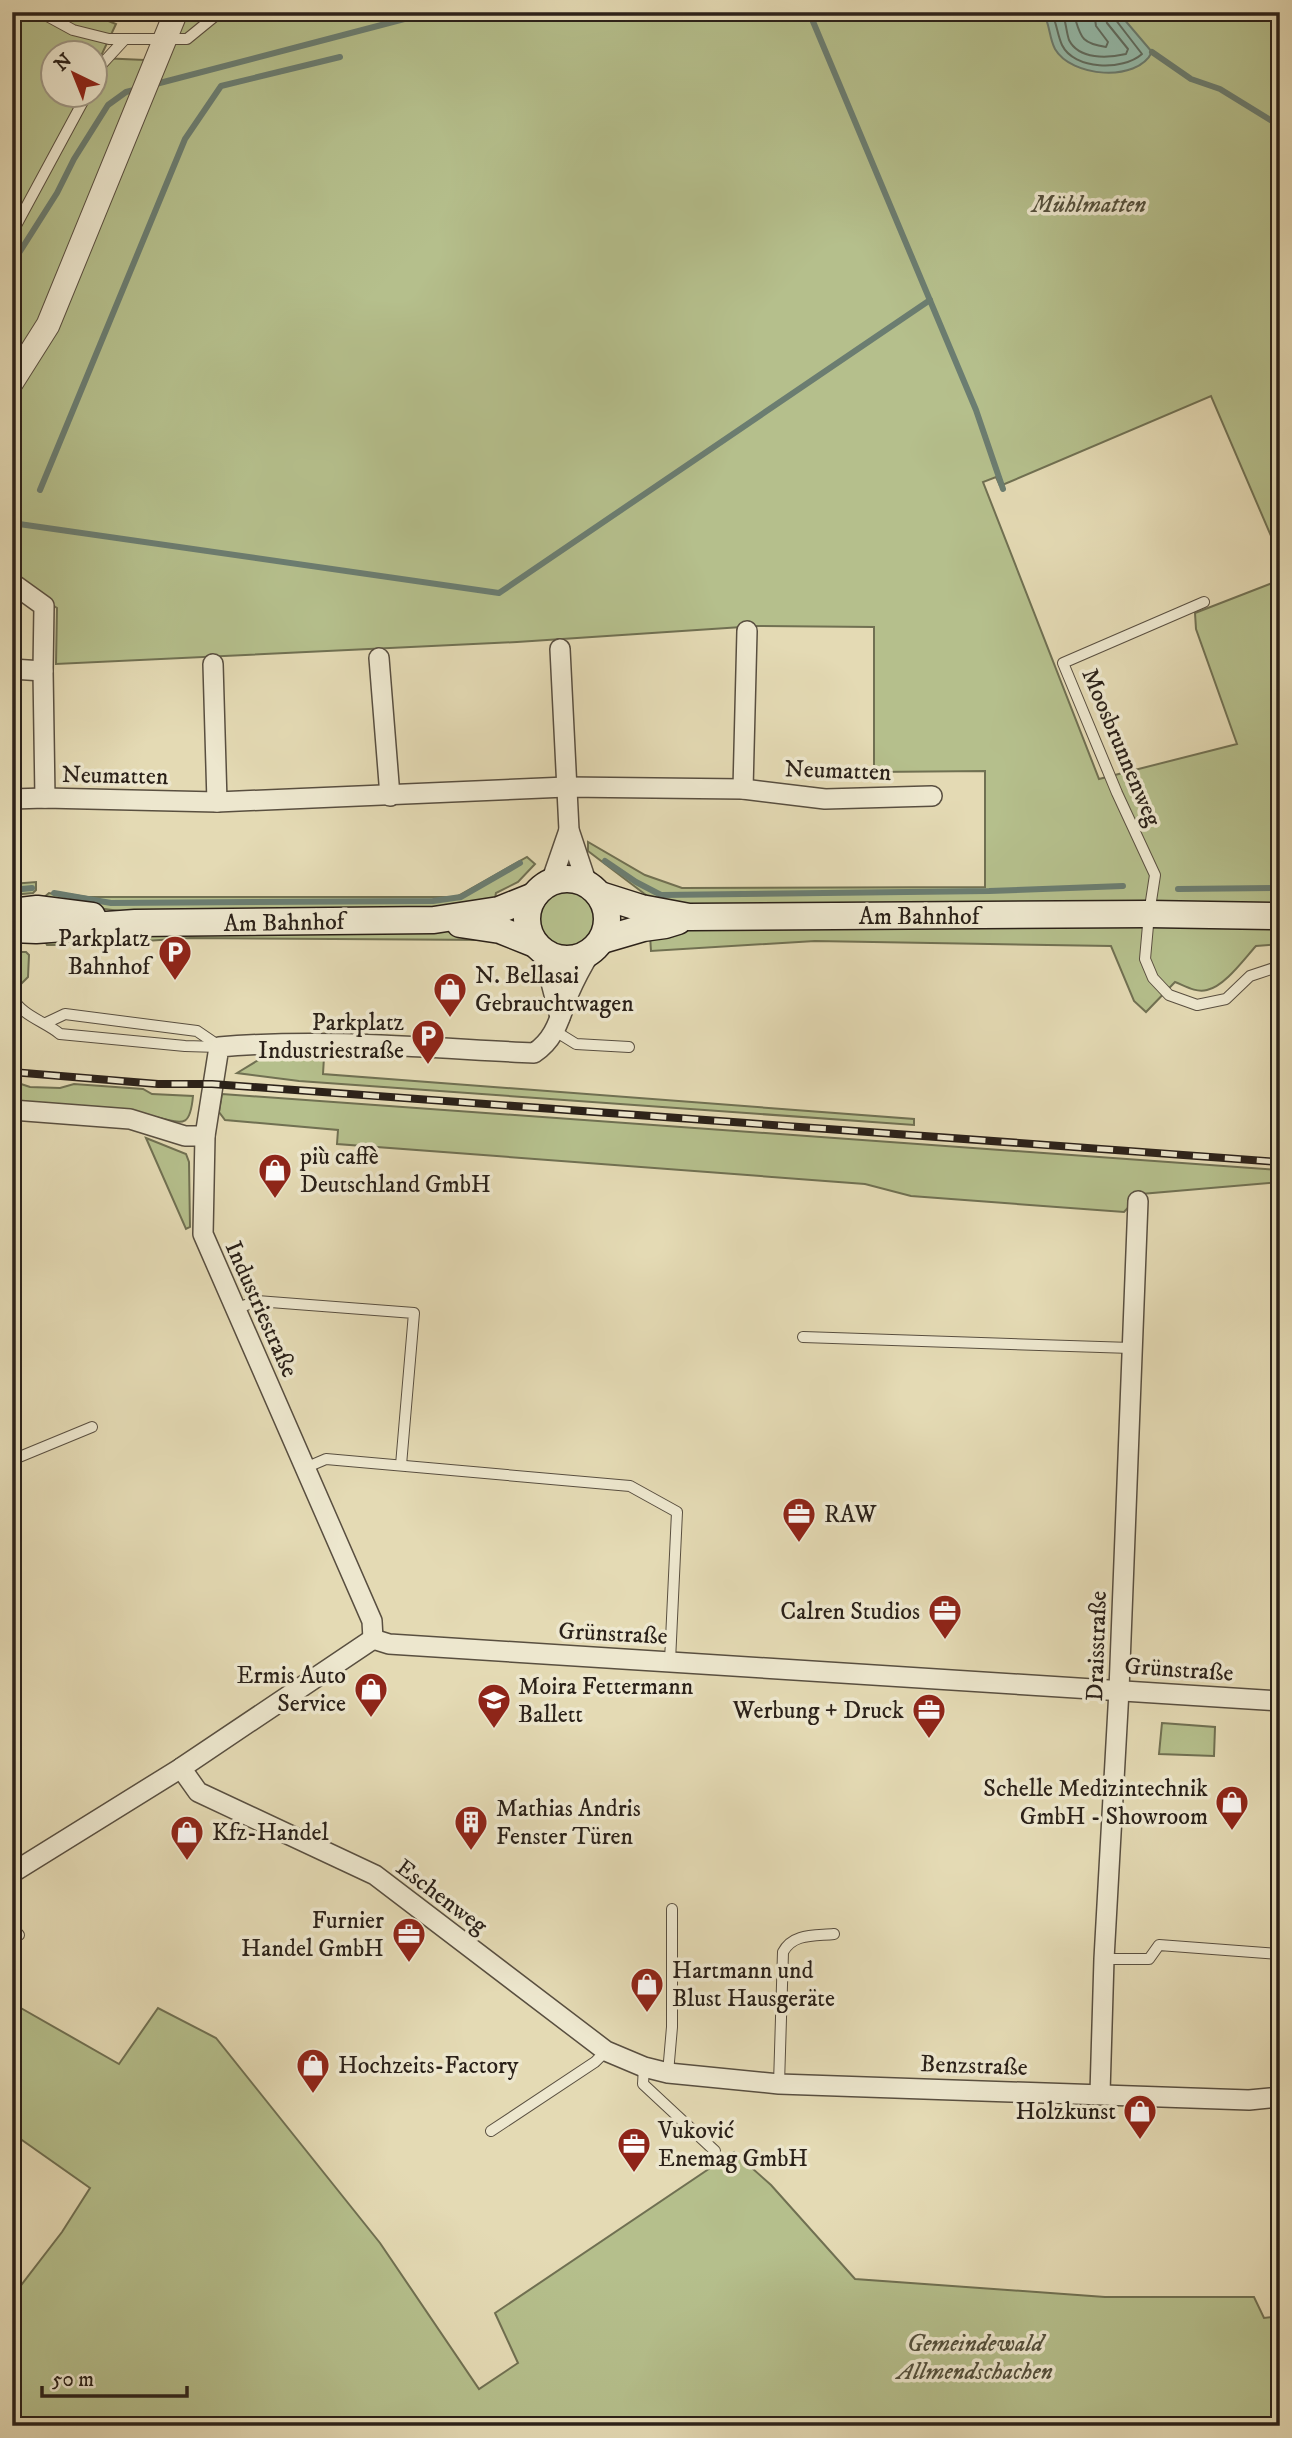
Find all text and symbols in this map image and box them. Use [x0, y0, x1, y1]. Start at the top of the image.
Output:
north arrow [38, 38, 108, 108]
text: N [50, 49, 77, 76]
park label: Mühlmatten [1030, 190, 1146, 220]
street label: Moosbrunnenweg [1074, 664, 1168, 831]
street label: Neumatten [784, 754, 892, 788]
street label: Neumatten [61, 760, 169, 792]
street label: Am Bahnhof [859, 902, 983, 932]
street label: Am Bahnhof [223, 907, 348, 939]
place label: Parkplatz Bahnhof [58, 924, 153, 982]
parking icon: Parkplatz Bahnhof [156, 933, 194, 982]
place label: N. Bellasai Gebrauchtwagen [475, 961, 634, 1019]
shop icon: N. Bellasai Gebrauchtwagen [431, 970, 469, 1019]
place label: Parkplatz Industriestraße [258, 1008, 405, 1066]
parking icon: Parkplatz Industriestraße [409, 1017, 447, 1066]
place label: più caffè Deutschland GmbH [299, 1142, 491, 1200]
shop icon: più caffè Deutschland GmbH [256, 1151, 294, 1200]
street label: Industriestraße [218, 1237, 304, 1382]
office icon: RAW [780, 1495, 818, 1544]
place label: RAW [824, 1500, 878, 1530]
street label: Draisstraße [1080, 1590, 1114, 1702]
office icon: Calren Studios [926, 1592, 964, 1641]
place label: Calren Studios [780, 1597, 920, 1627]
street label: Grünstraße [558, 1616, 668, 1652]
street label: Grünstraße [1123, 1651, 1234, 1689]
place label: Ermis Auto Service [236, 1661, 346, 1719]
shop icon: Ermis Auto Service [352, 1670, 390, 1719]
place label: Moira Fettermann Ballett [518, 1672, 694, 1730]
school or university icon: Moira Fettermann Ballett [475, 1681, 513, 1730]
office icon: Werbung + Druck [910, 1691, 948, 1740]
place label: Werbung + Druck [732, 1696, 904, 1726]
place label: Schelle Medizintechnik GmbH - Showroom [983, 1774, 1208, 1832]
shop icon: Schelle Medizintechnik GmbH - Showroom [1213, 1783, 1251, 1832]
place label: Mathias Andris Fenster Türen [496, 1794, 641, 1852]
building icon: Mathias Andris Fenster Türen [452, 1803, 490, 1852]
shop icon: Kfz-Handel [168, 1813, 206, 1862]
place label: Kfz-Handel [212, 1818, 329, 1848]
street label: Eschenweg [390, 1853, 493, 1941]
place label: Furnier Handel GmbH [241, 1906, 384, 1964]
office icon: Furnier Handel GmbH [390, 1915, 428, 1964]
place label: Hartmann und Blust Hausgeräte [672, 1956, 835, 2014]
shop icon: Hartmann und Blust Hausgeräte [628, 1965, 666, 2014]
shop icon: Hochzeits-Factory [294, 2046, 332, 2095]
street label: Benzstraße [920, 2049, 1028, 2083]
place label: Hochzeits-Factory [338, 2051, 519, 2081]
shop icon: Holzkunst [1121, 2092, 1159, 2141]
place label: Holzkunst [1015, 2097, 1116, 2127]
place label: Vuković Enemag GmbH [657, 2116, 808, 2174]
office icon: Vuković Enemag GmbH [615, 2125, 653, 2174]
park label: Gemeindewald Allmendschachen [894, 2329, 1053, 2387]
scale bar [42, 2354, 187, 2398]
text: 50 m [52, 2367, 94, 2393]

